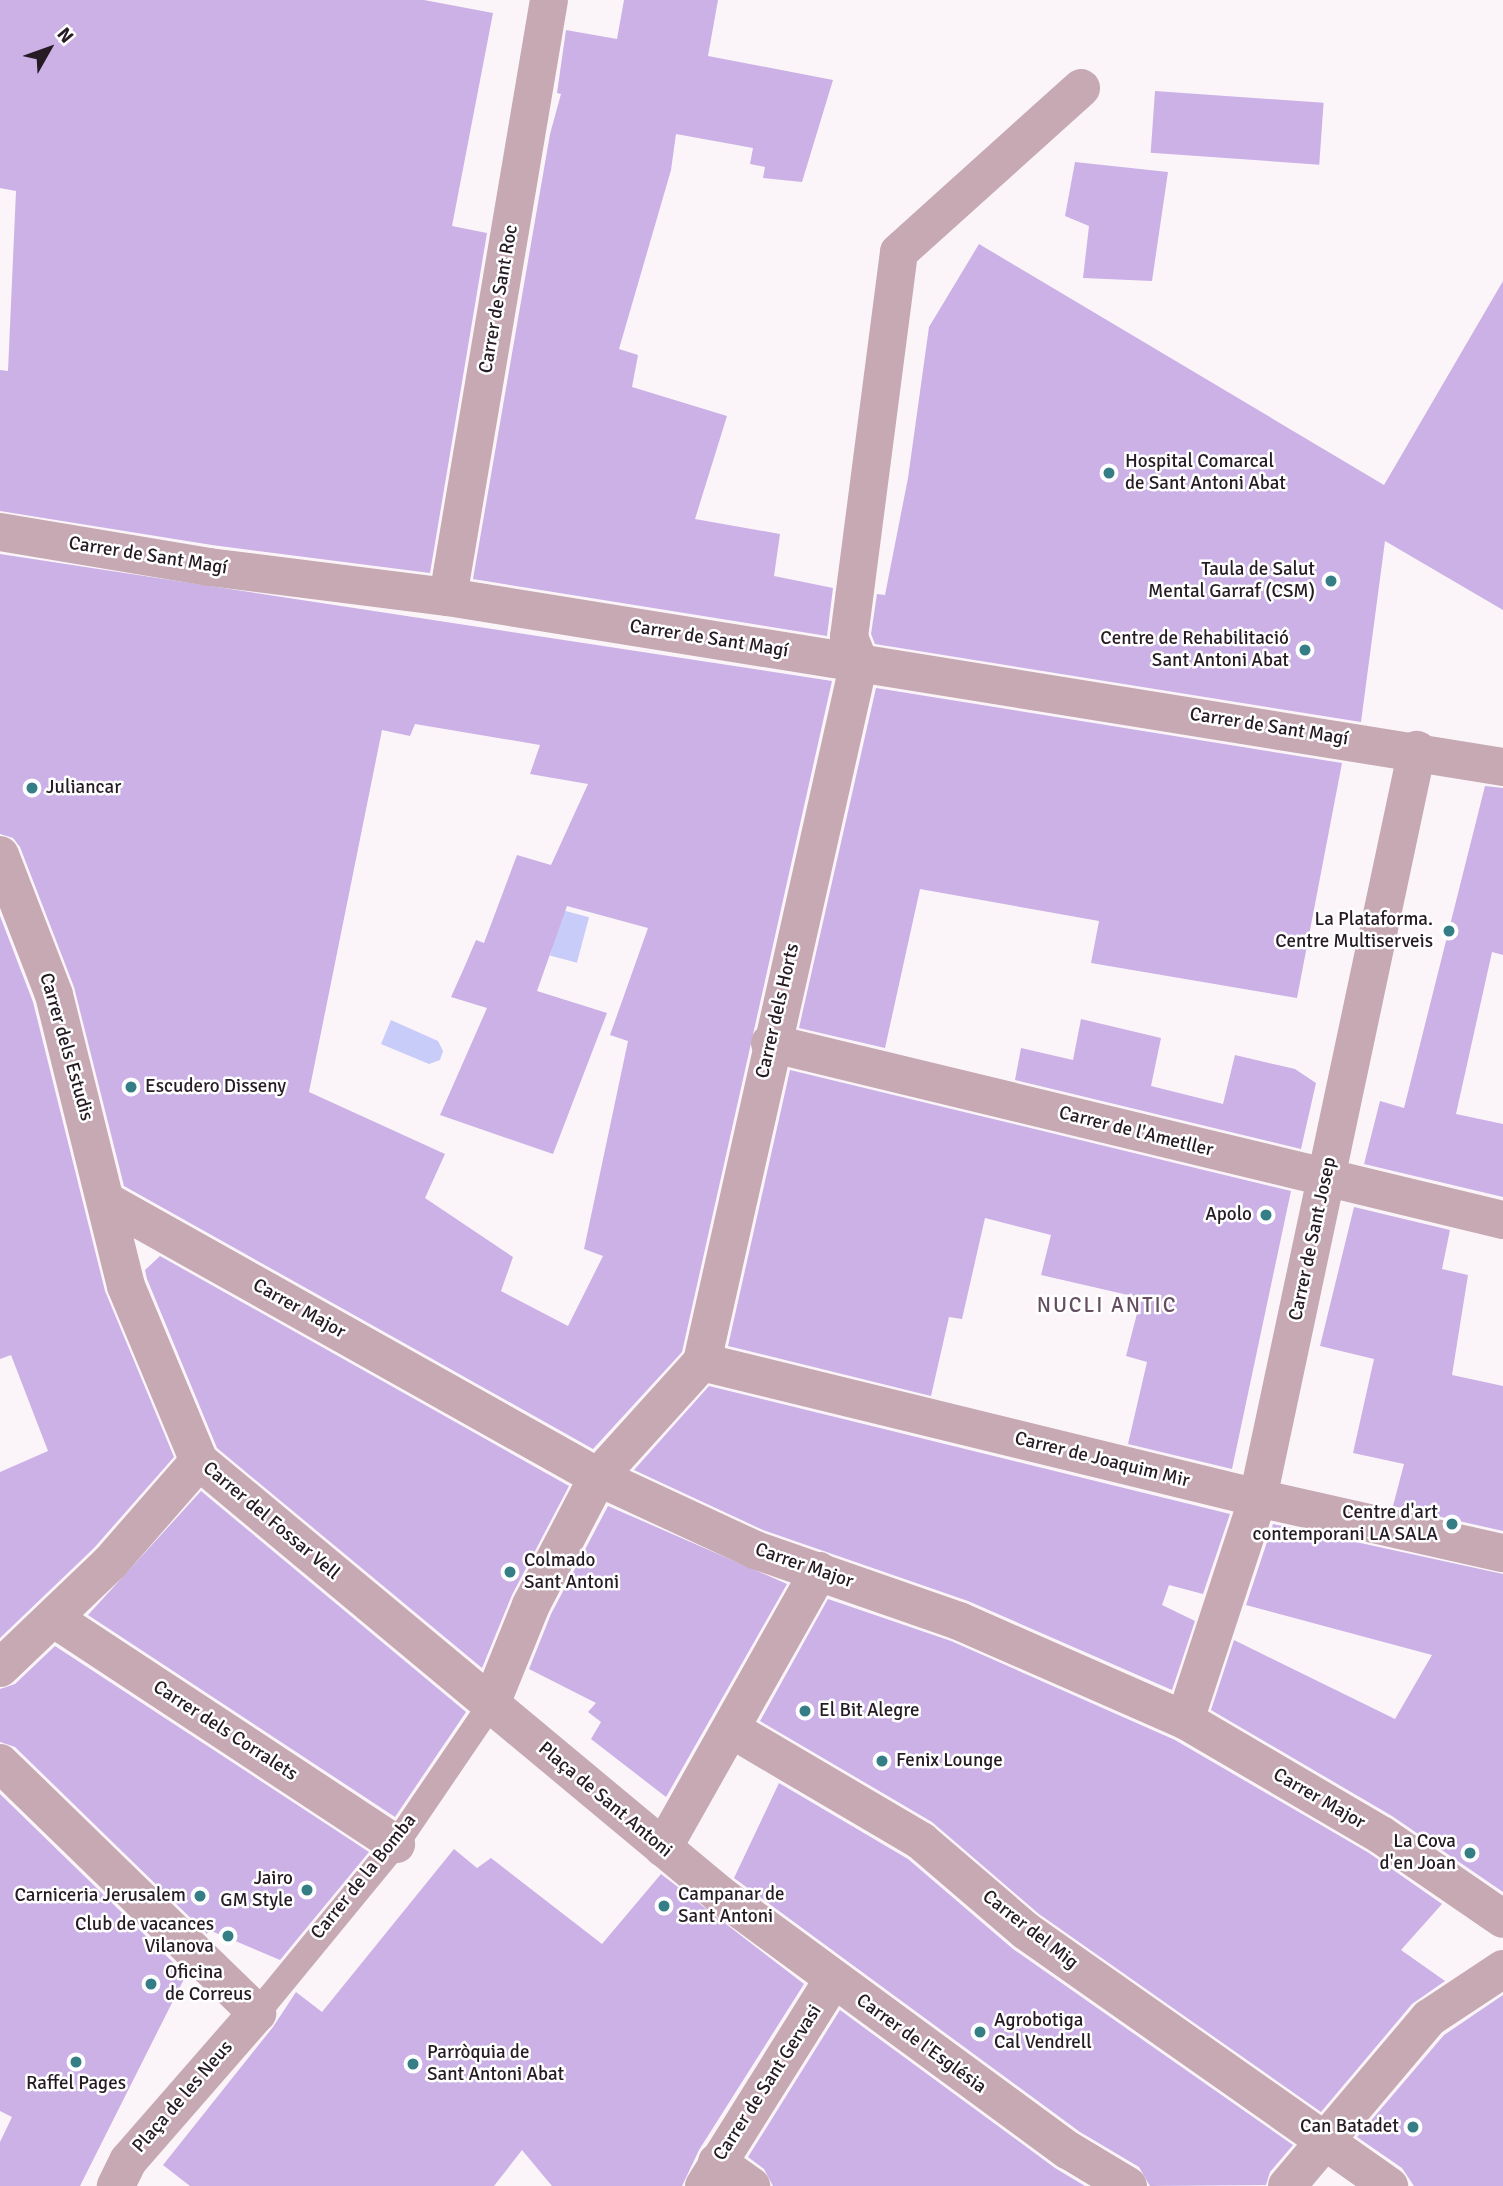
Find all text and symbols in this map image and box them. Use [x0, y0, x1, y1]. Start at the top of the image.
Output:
north arrow [14, 14, 84, 84]
text: N [52, 23, 79, 48]
street label: Carrer de Sant Roc [475, 223, 523, 375]
place label: Hospital Comarcal de Sant Antoni Abat [1125, 451, 1286, 495]
marker: Hospital Comarcal de Sant Antoni Abat [1099, 463, 1119, 483]
street label: Carrer de Sant Magí [67, 532, 229, 580]
place label: Taula de Salut Mental Garraf (CSM) [1148, 559, 1315, 603]
marker: Taula de Salut Mental Garraf (CSM) [1321, 571, 1341, 591]
street label: Carrer de Sant Magí [628, 615, 790, 663]
place label: Centre de Rehabilitació Sant Antoni Abat [1100, 628, 1289, 672]
marker: Centre de Rehabilitació Sant Antoni Abat [1295, 640, 1315, 660]
street label: Carrer de Sant Magí [1188, 703, 1350, 751]
place label: Juliancar [46, 777, 121, 799]
marker: Juliancar [24, 780, 40, 796]
place label: La Plataforma. Centre Multiserveis [1275, 909, 1433, 953]
marker: La Plataforma. Centre Multiserveis [1439, 921, 1459, 941]
street label: Carrer dels Horts [751, 941, 805, 1081]
street label: Carrer dels Estudis [34, 971, 98, 1123]
place label: Escudero Disseny [145, 1076, 286, 1098]
marker: Escudero Disseny [123, 1079, 139, 1095]
street label: Carrer de l'Ametller [1057, 1102, 1215, 1162]
street label: Carrer de Sant Josep [1285, 1155, 1341, 1323]
place label: Apolo [1205, 1204, 1252, 1226]
marker: Apolo [1258, 1207, 1274, 1223]
street label: Carrer Major [249, 1274, 349, 1344]
district label: NUCLI ANTIC [1038, 1292, 1176, 1318]
street label: Carrer de Joaquim Mir [1012, 1427, 1192, 1493]
street label: Carrer del Fossar Vell [198, 1457, 344, 1585]
place label: Centre d'art contemporani LA SALA [1253, 1502, 1438, 1546]
marker: Centre d'art contemporani LA SALA [1444, 1516, 1460, 1532]
street label: Carrer Major [752, 1539, 856, 1593]
place label: Colmado Sant Antoni [524, 1550, 619, 1594]
marker: Colmado Sant Antoni [502, 1564, 518, 1580]
street label: Carrer dels Corralets [149, 1676, 301, 1786]
place label: El Bit Alegre [819, 1700, 919, 1722]
marker: El Bit Alegre [797, 1703, 813, 1719]
street label: Plaça de Sant Antoni [533, 1737, 677, 1863]
place label: Fenix Lounge [896, 1750, 1003, 1772]
marker: Fenix Lounge [874, 1753, 890, 1769]
street label: Carrer Major [1269, 1764, 1369, 1834]
street label: Carrer de la Bomba [306, 1810, 422, 1944]
place label: La Cova d'en Joan [1380, 1831, 1456, 1875]
marker: La Cova d'en Joan [1462, 1845, 1478, 1861]
place label: Jairo GM Style [220, 1868, 293, 1912]
marker: Jairo GM Style [299, 1882, 315, 1898]
place label: Campanar de Sant Antoni [678, 1884, 785, 1928]
place label: Carniceria Jerusalem [14, 1885, 186, 1907]
street label: Carrer del Mig [978, 1886, 1082, 1974]
marker: Carniceria Jerusalem [192, 1888, 208, 1904]
marker: Campanar de Sant Antoni [656, 1898, 672, 1914]
place label: Club de vacances Vilanova [75, 1914, 214, 1958]
marker: Club de vacances Vilanova [220, 1928, 236, 1944]
place label: Oficina de Correus [165, 1962, 252, 2006]
marker: Oficina de Correus [143, 1976, 159, 1992]
street label: Carrer de l'Església [852, 1989, 990, 2099]
street label: Carrer de Sant Gervasi [709, 2001, 827, 2165]
place label: Agrobotiga Cal Vendrell [994, 2010, 1092, 2054]
marker: Agrobotiga Cal Vendrell [972, 2024, 988, 2040]
street label: Plaça de les Neus [128, 2036, 238, 2158]
place label: Parròquia de Sant Antoni Abat [427, 2042, 564, 2086]
marker: Raffel Pages [68, 2054, 84, 2070]
marker: Parròquia de Sant Antoni Abat [405, 2056, 421, 2072]
place label: Raffel Pages [26, 2073, 126, 2095]
place label: Can Batadet [1300, 2116, 1399, 2138]
marker: Can Batadet [1405, 2119, 1421, 2135]

